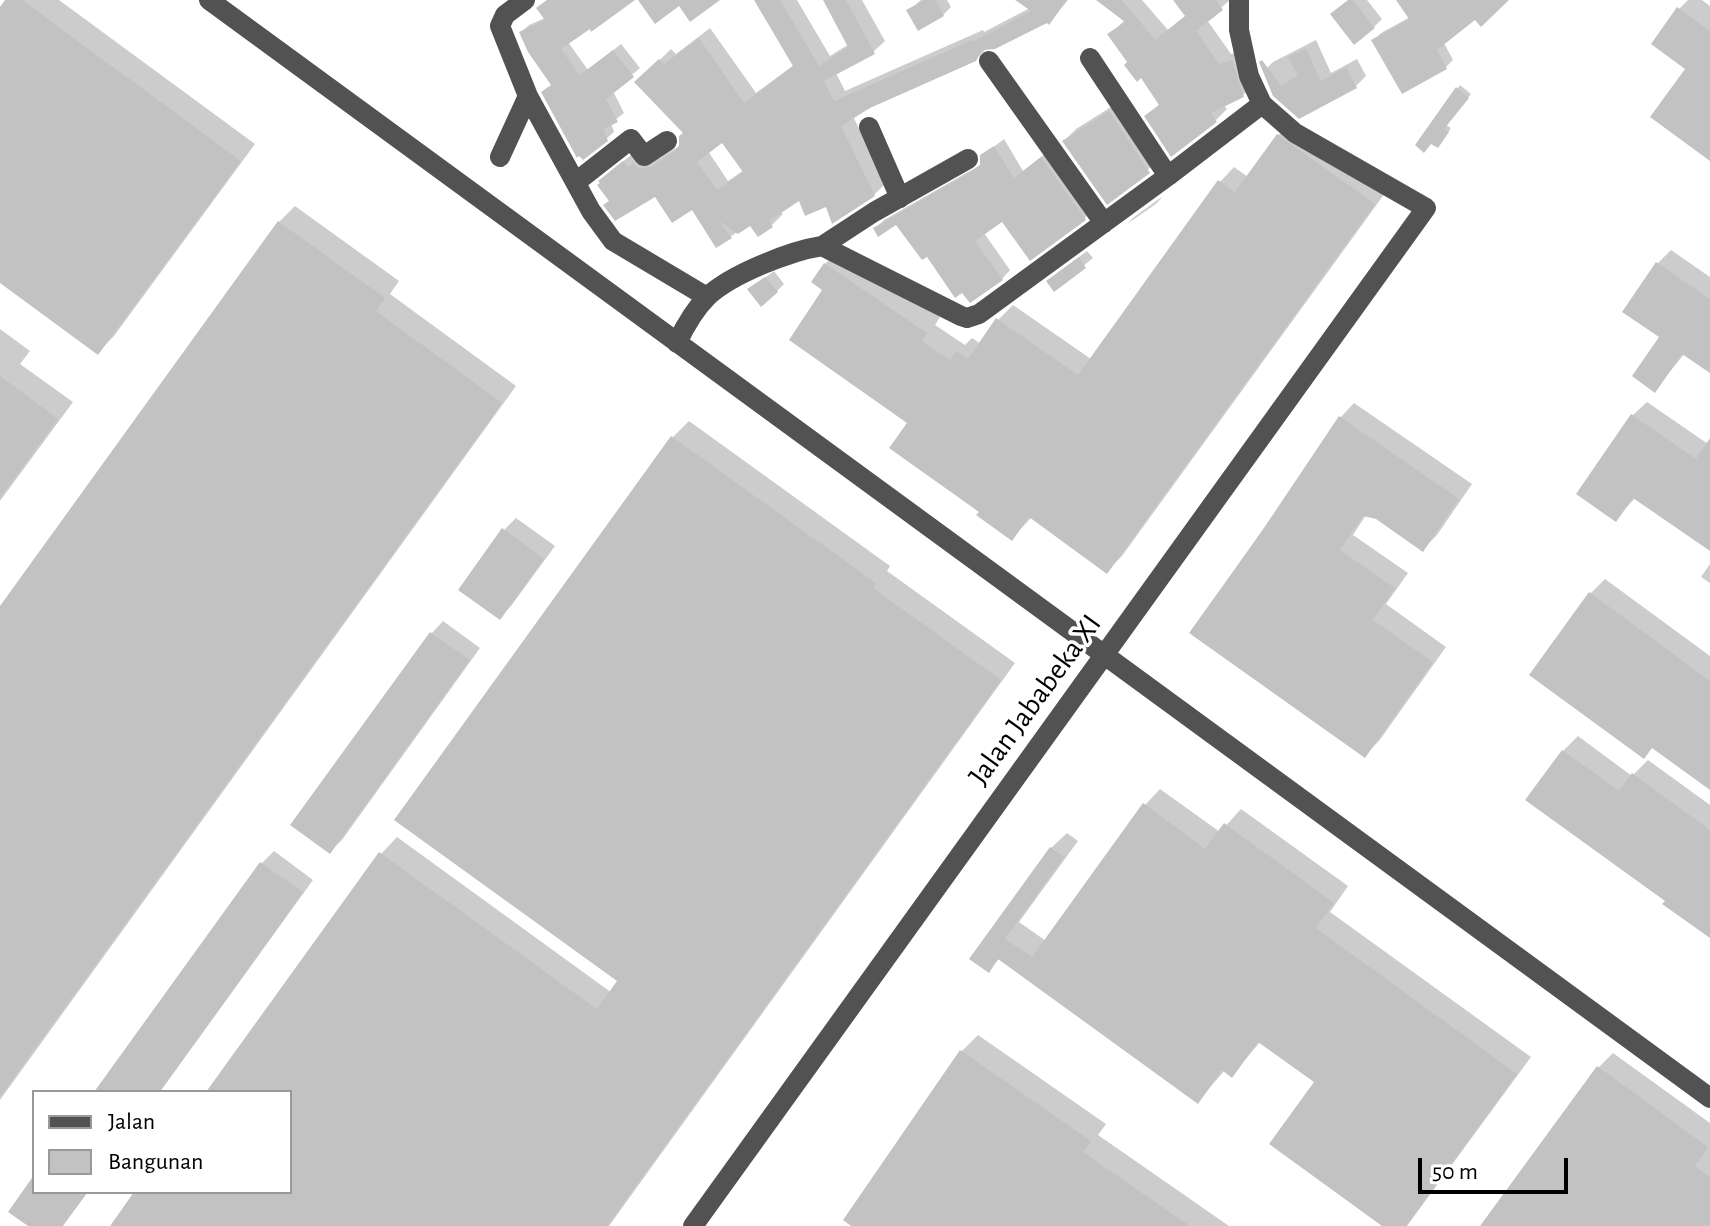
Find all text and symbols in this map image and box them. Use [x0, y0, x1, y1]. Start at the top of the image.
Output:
street label: Jalan Jababeka XI [961, 607, 1109, 793]
legend [32, 1090, 292, 1194]
text: Jalan [108, 1110, 155, 1134]
scale bar [1422, 1142, 1572, 1192]
text: Bangunan [108, 1150, 203, 1174]
text: 50 m [1432, 1160, 1478, 1184]

